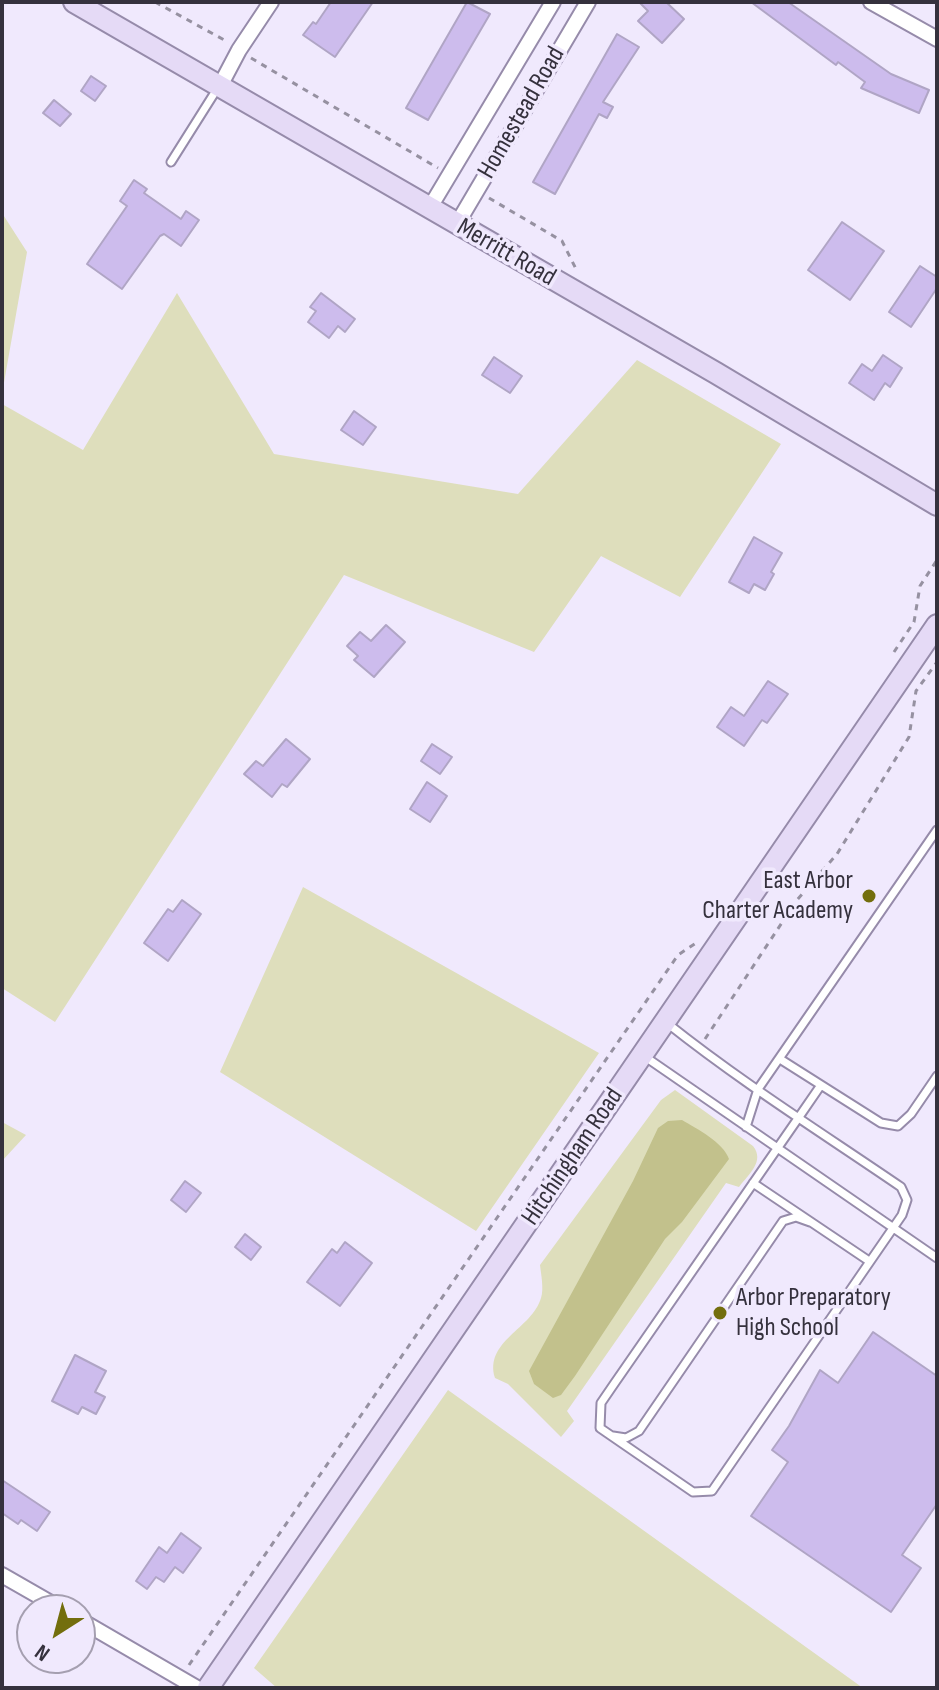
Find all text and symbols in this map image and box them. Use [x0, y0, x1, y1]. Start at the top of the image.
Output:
street label: Homestead Road [472, 42, 572, 184]
street label: Merritt Road [451, 212, 561, 294]
place label: East Arbor Charter Academy [702, 865, 853, 926]
marker: East Arbor Charter Academy [860, 887, 878, 905]
street label: Hitchingham Road [516, 1082, 630, 1232]
place label: Arbor Preparatory High School [736, 1282, 891, 1344]
marker: Arbor Preparatory High School [711, 1304, 729, 1322]
north arrow [16, 1594, 96, 1674]
text: N [30, 1638, 55, 1667]

